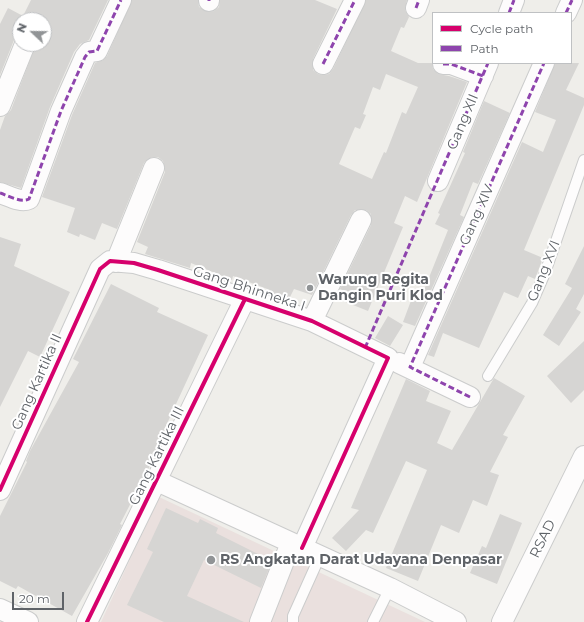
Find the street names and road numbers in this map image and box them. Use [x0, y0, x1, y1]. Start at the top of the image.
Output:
street label: Gang XII [444, 91, 482, 153]
street label: Gang XIV [456, 182, 498, 248]
street label: Gang XVI [524, 238, 564, 304]
street label: Gang Bhinneka I [191, 263, 307, 315]
street label: Gang Kartika II [8, 331, 66, 433]
street label: Gang Kartika III [126, 404, 188, 508]
street label: RSAD [527, 517, 559, 561]

